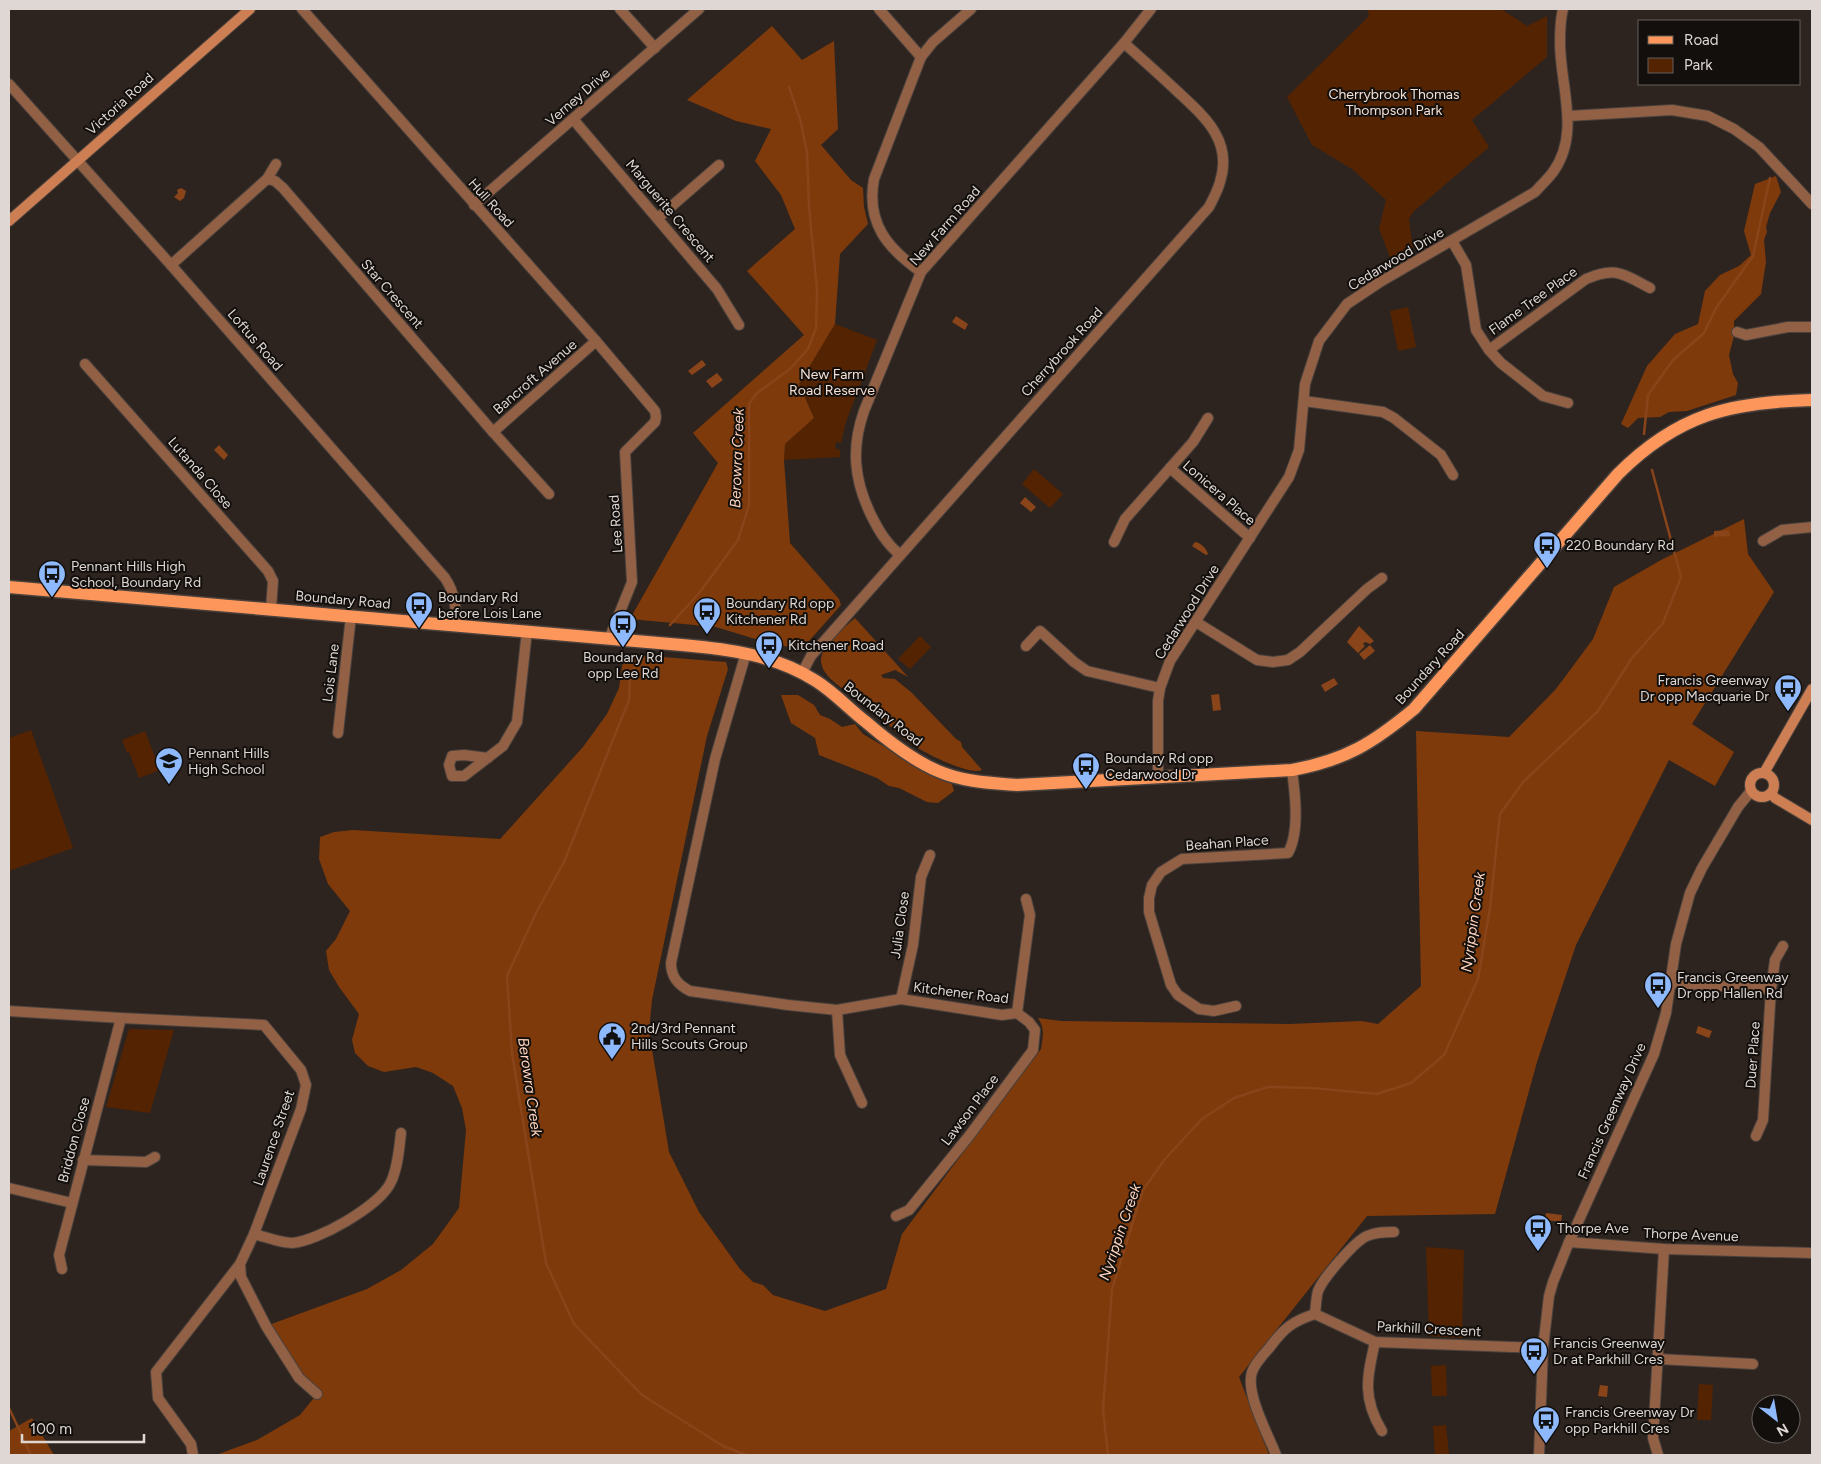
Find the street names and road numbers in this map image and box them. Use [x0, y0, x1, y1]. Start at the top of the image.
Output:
street label: Verney Drive [542, 64, 614, 130]
street label: Victoria Road [83, 69, 157, 139]
street label: Marguerite Crescent [622, 156, 718, 266]
street label: Hull Road [465, 175, 517, 231]
street label: New Farm Road [906, 183, 984, 269]
street label: Cedarwood Drive [1345, 223, 1447, 294]
street label: Star Crescent [357, 256, 427, 332]
street label: Flame Tree Place [1486, 263, 1581, 339]
street label: Cherrybrook Road [1018, 304, 1106, 400]
street label: Loftus Road [224, 306, 286, 374]
street label: Bancroft Avenue [490, 336, 581, 418]
street label: Lutanda Close [164, 434, 236, 513]
street label: Lonicera Place [1179, 457, 1259, 529]
street label: Lee Road [605, 494, 627, 554]
street label: Cedarwood Drive [1151, 561, 1223, 663]
street label: Boundary Road [295, 587, 391, 613]
street label: Boundary Road [1392, 626, 1468, 708]
street label: Lois Lane [319, 643, 343, 703]
street label: Boundary Road [840, 678, 926, 750]
street label: Beahan Place [1185, 832, 1269, 854]
street label: Julia Close [887, 890, 913, 960]
street label: Kitchener Road [912, 979, 1010, 1007]
street label: Duer Place [1742, 1021, 1764, 1089]
street label: Francis Greenway Drive [1574, 1040, 1650, 1182]
street label: Lawson Place [938, 1071, 1003, 1149]
street label: Laurence Street [250, 1088, 298, 1188]
street label: Briddon Close [54, 1095, 94, 1185]
street label: Thorpe Avenue [1643, 1225, 1739, 1245]
street label: Parkhill Crescent [1376, 1318, 1482, 1340]

